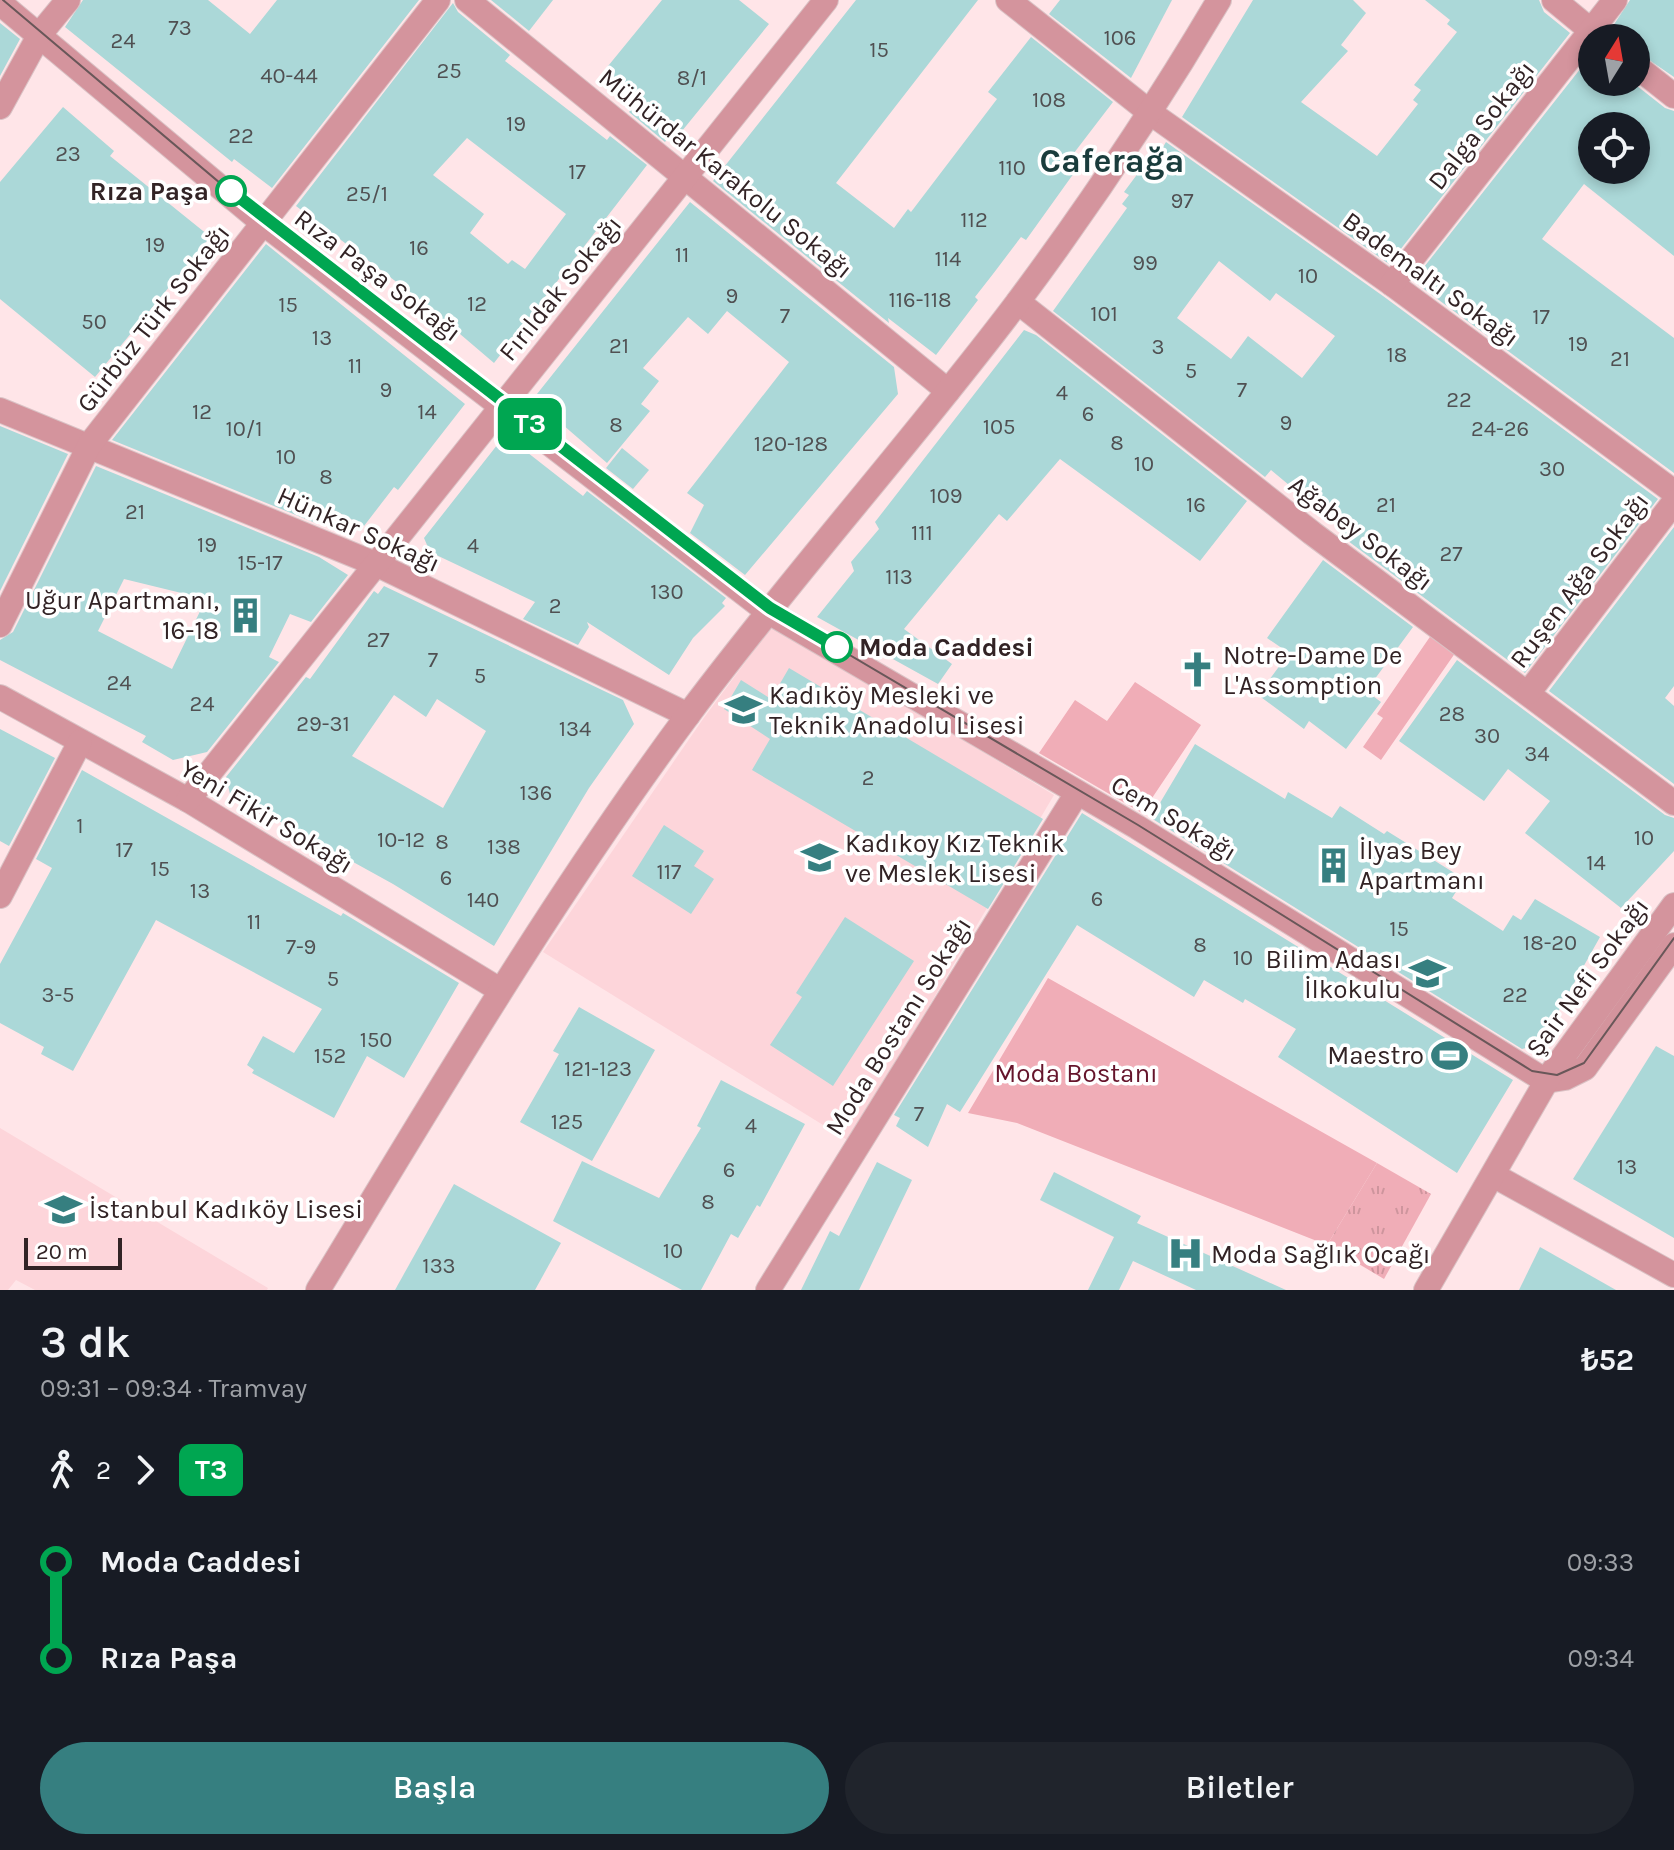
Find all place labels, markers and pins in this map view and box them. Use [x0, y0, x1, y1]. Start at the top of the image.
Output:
place label: Rıza Paşa [90, 176, 209, 207]
marker: Rıza Paşa [216, 176, 246, 206]
place label: Uğur Apartmanı, 16-18 [25, 585, 219, 646]
building icon: Uğur Apartmanı, 16-18 [226, 596, 264, 634]
marker: Moda Caddesi [822, 632, 852, 662]
place label: Moda Caddesi [859, 632, 1034, 663]
place label: Notre-Dame De L'Assomption [1223, 640, 1402, 701]
church icon: Notre-Dame De L'Assomption [1178, 651, 1216, 689]
place label: Kadıköy Mesleki ve Teknik Anadolu Lisesi [769, 680, 1024, 741]
school or university icon: Kadıköy Mesleki ve Teknik Anadolu Lisesi [724, 691, 762, 729]
place label: Kadıkoy Kız Teknik ve Meslek Lisesi [845, 828, 1065, 889]
place label: İlyas Bey Apartmanı [1359, 835, 1485, 896]
school or university icon: Kadıkoy Kız Teknik ve Meslek Lisesi [800, 839, 838, 877]
building icon: İlyas Bey Apartmanı [1314, 846, 1352, 884]
place label: Bilim Adası İlkokulu [1266, 944, 1401, 1005]
school or university icon: Bilim Adası İlkokulu [1408, 955, 1446, 993]
sports icon: Maestro [1431, 1036, 1469, 1074]
place label: Maestro [1327, 1040, 1424, 1071]
school or university icon: İstanbul Kadıköy Lisesi [44, 1190, 82, 1228]
place label: İstanbul Kadıköy Lisesi [89, 1194, 363, 1225]
hospital icon: Moda Sağlık Ocağı [1166, 1235, 1204, 1273]
place label: Moda Sağlık Ocağı [1211, 1239, 1431, 1270]

